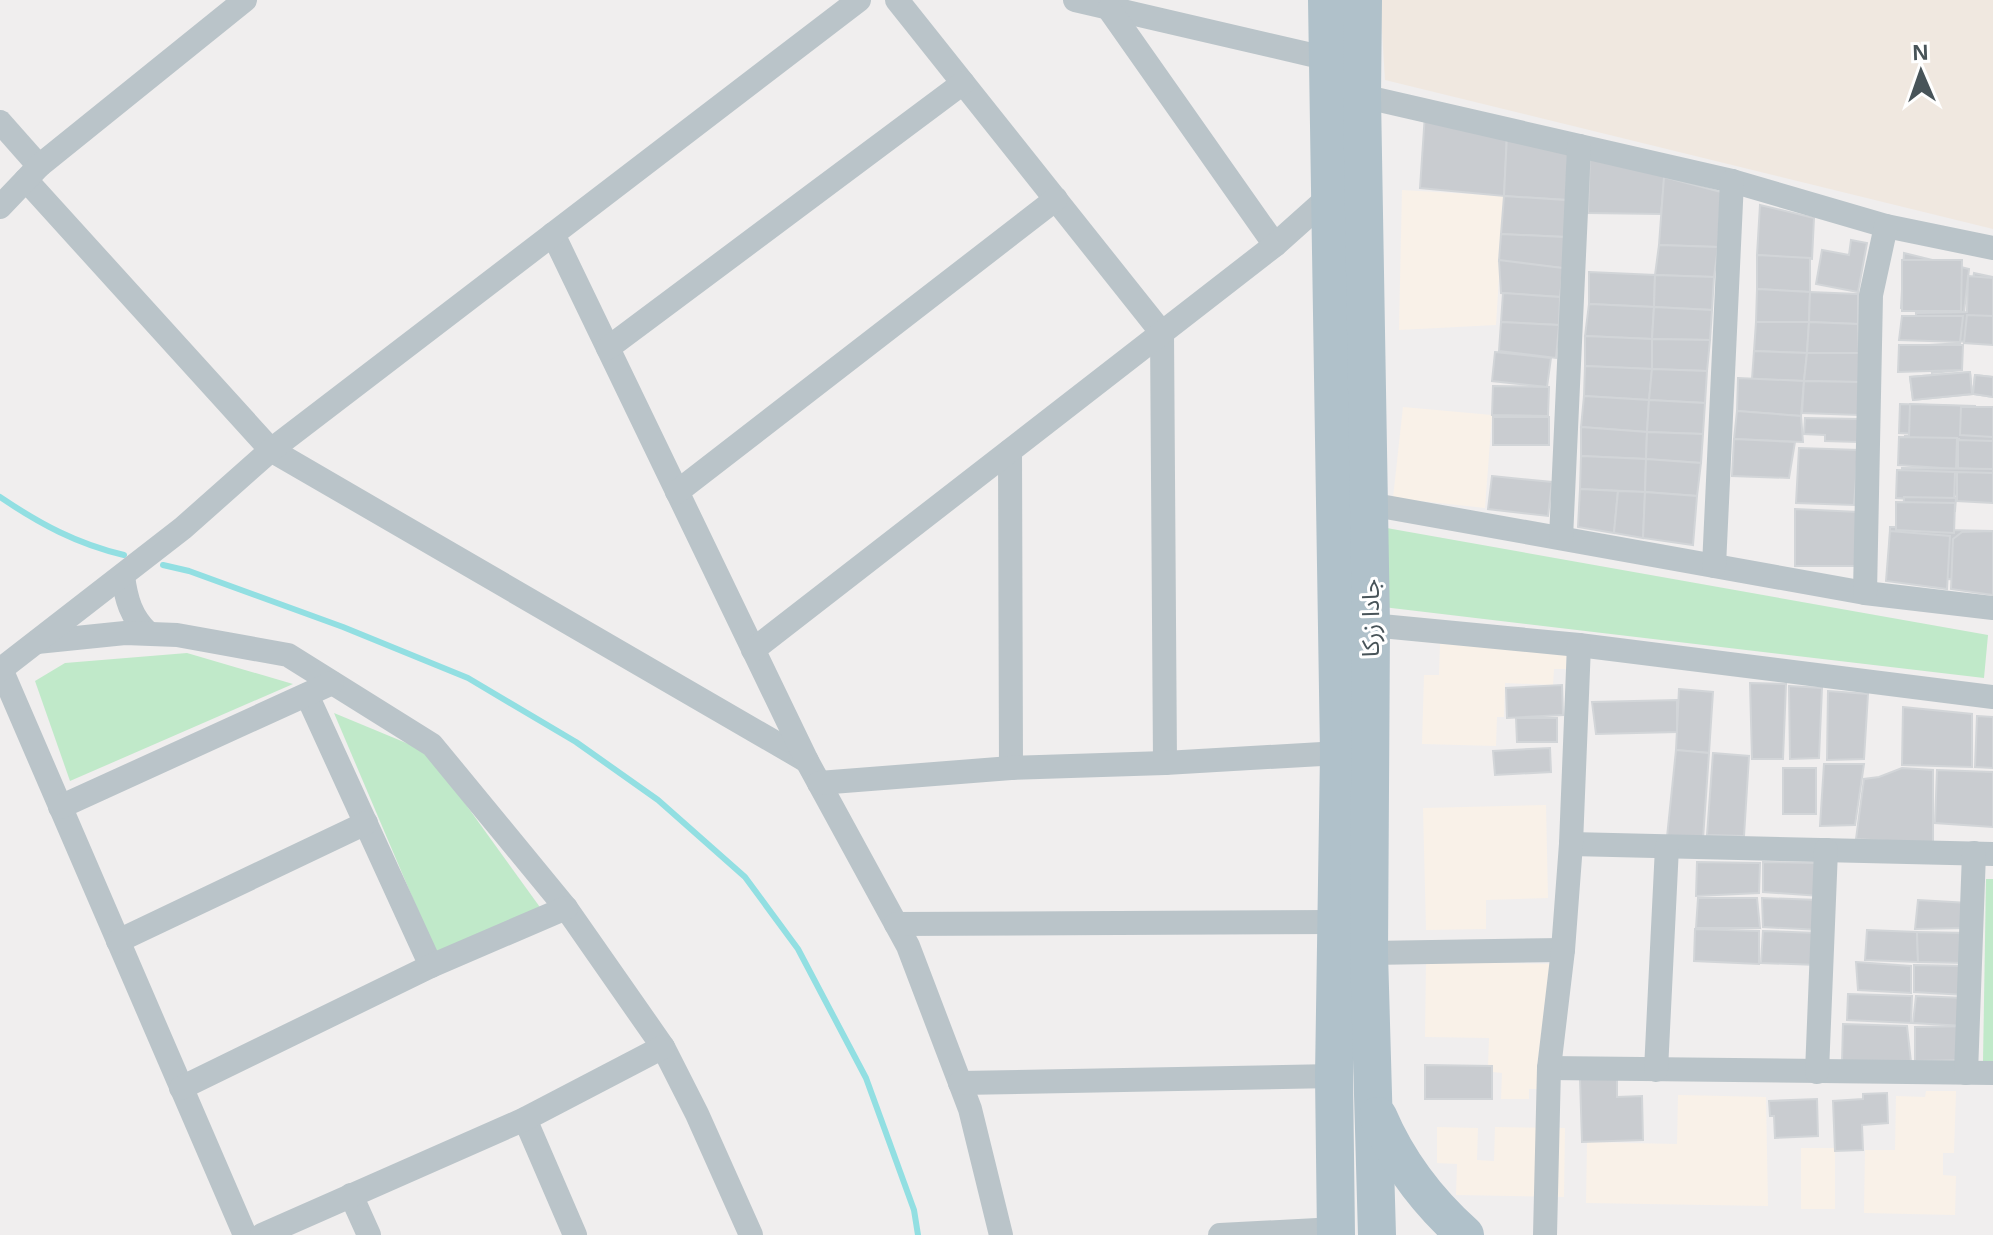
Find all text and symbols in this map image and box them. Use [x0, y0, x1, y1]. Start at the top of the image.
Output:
north arrow [1881, 32, 1961, 112]
text: N [1912, 40, 1929, 65]
street label: جادا زرکا [1357, 579, 1385, 657]

